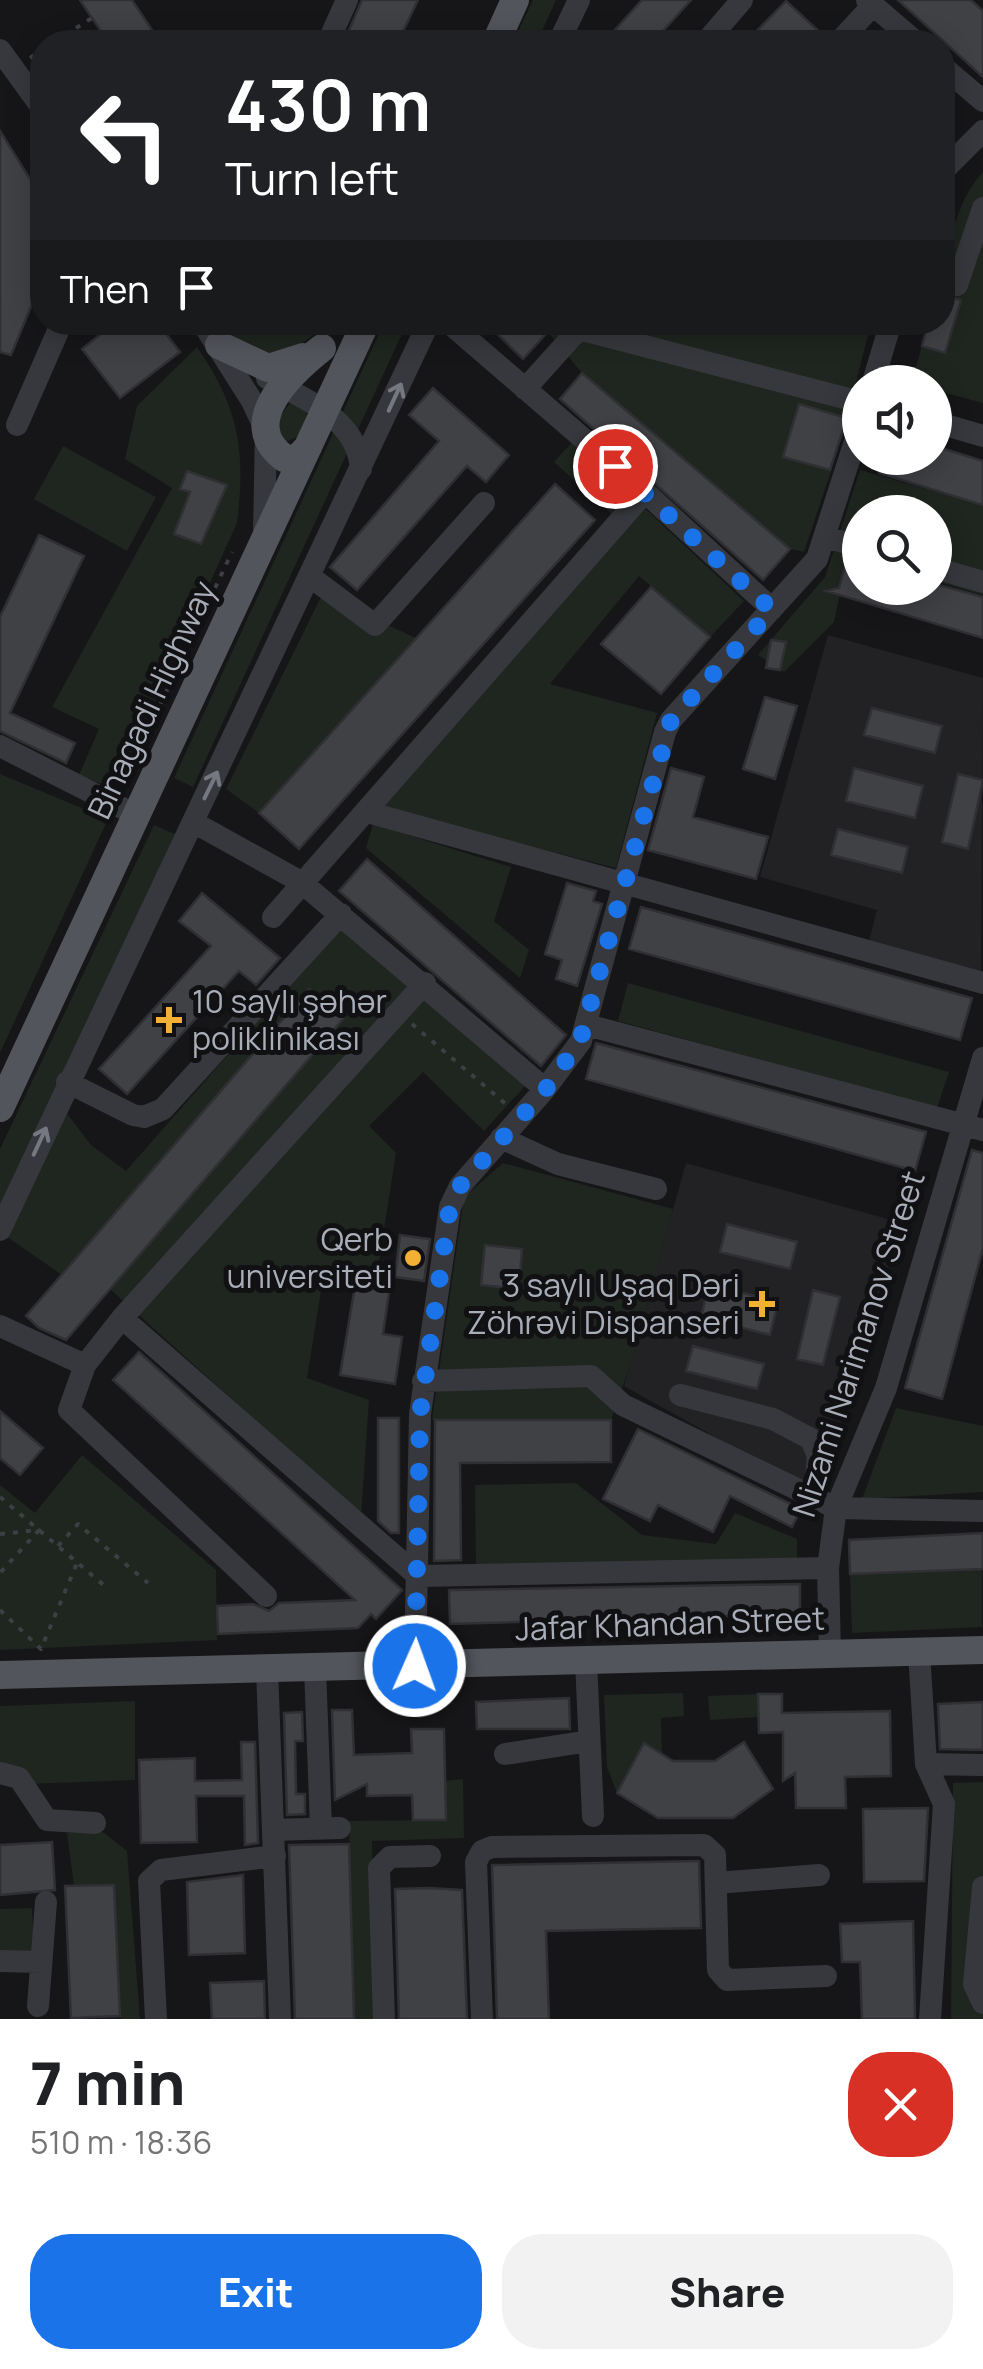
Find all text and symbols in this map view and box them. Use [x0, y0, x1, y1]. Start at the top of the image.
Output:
text: 430 m [225, 56, 431, 152]
icon: left [60, 70, 190, 200]
text: Turn left [225, 147, 399, 209]
icon: arrive [169, 260, 224, 315]
text: Then [60, 262, 149, 314]
map controls [842, 365, 952, 605]
button: sound [842, 365, 952, 475]
one-way arrow [387, 382, 405, 412]
pin [573, 424, 658, 509]
icon: arrive [588, 439, 643, 494]
button: search [842, 495, 952, 605]
street label: Binagadi Highway [77, 573, 226, 826]
one-way arrow [203, 770, 222, 800]
place label: 10 saylı şəhər poliklinikası [192, 979, 387, 1060]
marker: 10 saylı şəhər poliklinikası [156, 1007, 182, 1033]
one-way arrow [32, 1127, 51, 1157]
street label: Nizami Narimanov Street [781, 1165, 935, 1522]
place label: Qerb universiteti [227, 1217, 393, 1298]
marker: Qerb universiteti [402, 1247, 424, 1269]
place label: 3 saylı Uşaq Dəri Zöhrəvi Dispanseri [467, 1263, 740, 1344]
marker: 3 saylı Uşaq Dəri Zöhrəvi Dispanseri [749, 1291, 775, 1317]
street label: Jafar Khandan Street [514, 1596, 826, 1650]
position arrow [363, 1614, 467, 1718]
text: 7 min [30, 2041, 186, 2123]
button: close [848, 2052, 953, 2157]
text: 510 m · 18:36 [30, 2120, 212, 2164]
button: Exit [30, 2234, 482, 2349]
button: Share [502, 2234, 953, 2349]

